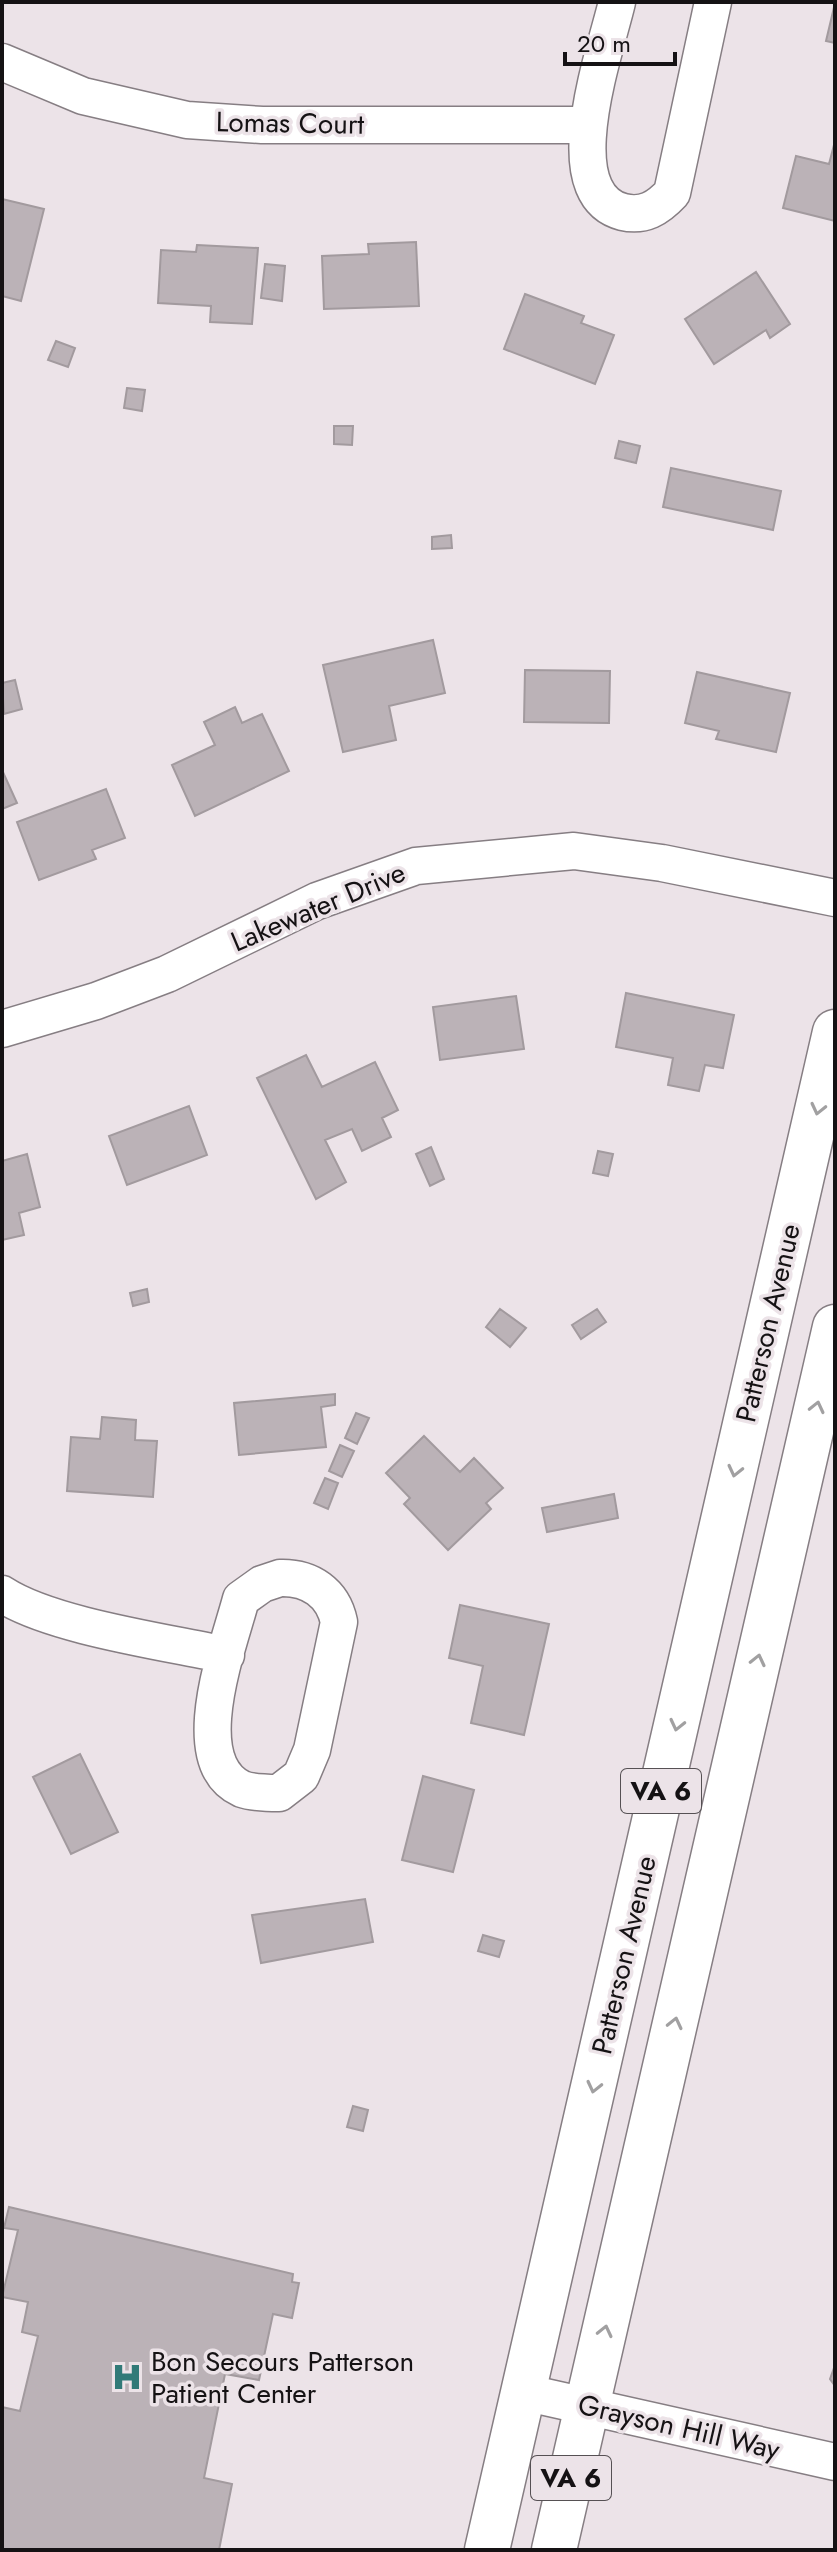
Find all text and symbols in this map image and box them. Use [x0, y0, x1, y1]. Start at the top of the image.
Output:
scale bar [565, 16, 675, 66]
text: 20 m [577, 26, 631, 61]
street label: Lomas Court [215, 101, 365, 145]
street label: Lakewater Drive [224, 852, 412, 962]
one-way arrow [810, 1101, 827, 1115]
street label: Patterson Avenue [725, 1220, 811, 1426]
one-way arrow [807, 1401, 824, 1414]
one-way arrow [727, 1464, 744, 1478]
one-way arrow [749, 1654, 766, 1668]
one-way arrow [669, 1717, 686, 1731]
road number: VA 6 [621, 1769, 701, 1813]
street label: Patterson Avenue [581, 1852, 667, 2058]
one-way arrow [666, 2017, 683, 2030]
one-way arrow [586, 2080, 603, 2094]
one-way arrow [595, 2325, 612, 2338]
place label: Bon Secours Patterson Patient Center [151, 2341, 414, 2414]
hospital icon: Bon Secours Patterson Patient Center [110, 2360, 144, 2394]
street label: Grayson Hill Way [574, 2384, 785, 2470]
road number: VA 6 [531, 2456, 611, 2500]

